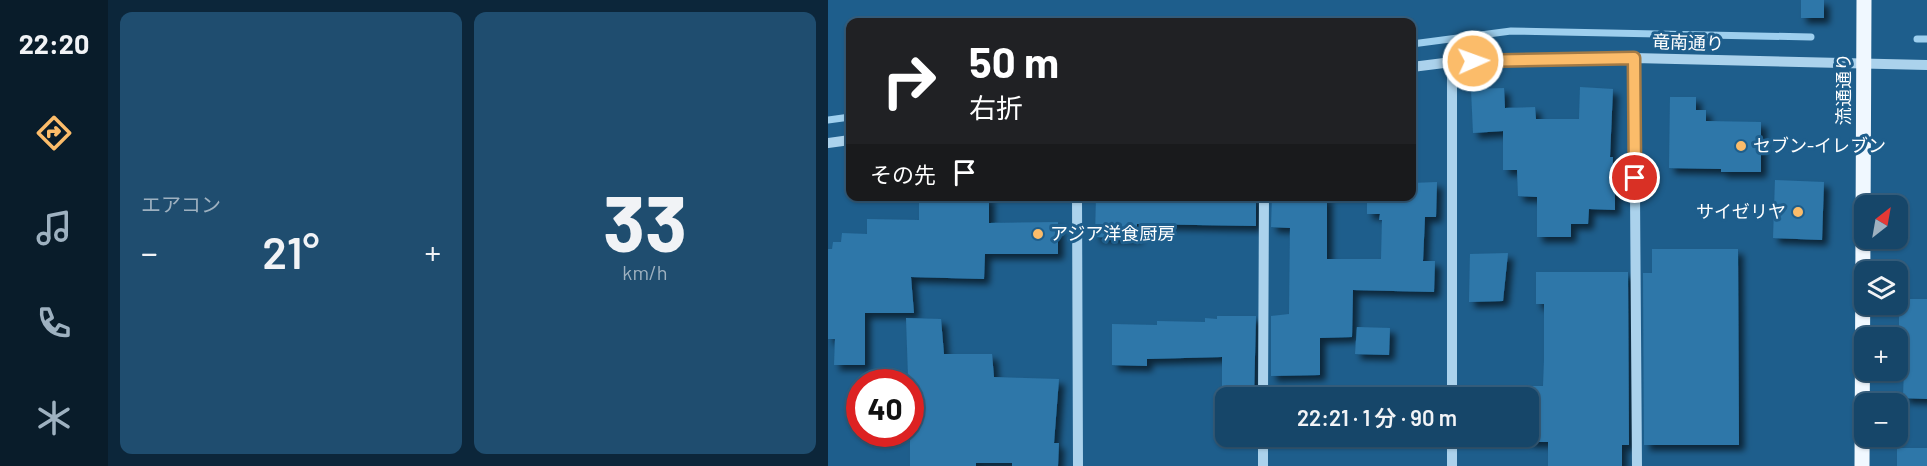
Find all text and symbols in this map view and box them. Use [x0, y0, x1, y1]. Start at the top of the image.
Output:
text: 22:20 [19, 27, 89, 59]
position arrow [1441, 29, 1505, 93]
street label: 竜南通り [1652, 30, 1724, 54]
text: 50 m [969, 36, 1059, 86]
icon: right [870, 42, 948, 120]
street label: 流通通り [1832, 53, 1854, 125]
text: 右折 [969, 91, 1023, 123]
icon: directions [33, 112, 75, 154]
place label: セブン-イレブン [1753, 134, 1886, 156]
marker: セブン-イレブン [1734, 139, 1748, 153]
pin [1609, 152, 1660, 203]
icon: arrive [948, 156, 981, 189]
text: その先 [870, 161, 936, 187]
icon: arrive [1618, 161, 1651, 194]
text: 33 [603, 174, 687, 268]
text: エアコン [141, 192, 221, 216]
north arrow [1854, 195, 1908, 249]
map controls [1854, 195, 1908, 447]
place label: サイゼリヤ [1696, 200, 1786, 222]
marker: サイゼリヤ [1791, 205, 1805, 219]
icon: music [33, 207, 75, 249]
place label: アジア洋食厨房 [1050, 222, 1175, 244]
text: 21° [262, 224, 320, 278]
marker: アジア洋食厨房 [1031, 227, 1045, 241]
text: − [141, 232, 158, 272]
text: + [424, 232, 441, 272]
text: km/h [622, 260, 668, 284]
button: layers [1854, 261, 1908, 315]
icon: phone [33, 302, 75, 344]
button: + [1854, 327, 1908, 381]
speed limit sign: 40 [846, 369, 924, 447]
button: − [1854, 393, 1908, 447]
icon: climate [33, 397, 75, 439]
text: 22:21 · 1 分 · 90 m [1297, 404, 1457, 430]

